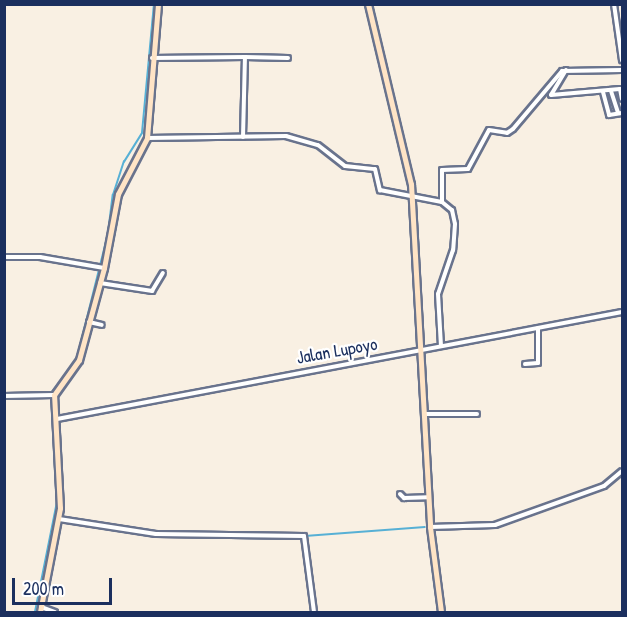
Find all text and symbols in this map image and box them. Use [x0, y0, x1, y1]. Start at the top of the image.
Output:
street label: Jalan Lupoyo [295, 333, 379, 369]
scale bar [15, 566, 116, 604]
text: 200 m [23, 576, 64, 601]

